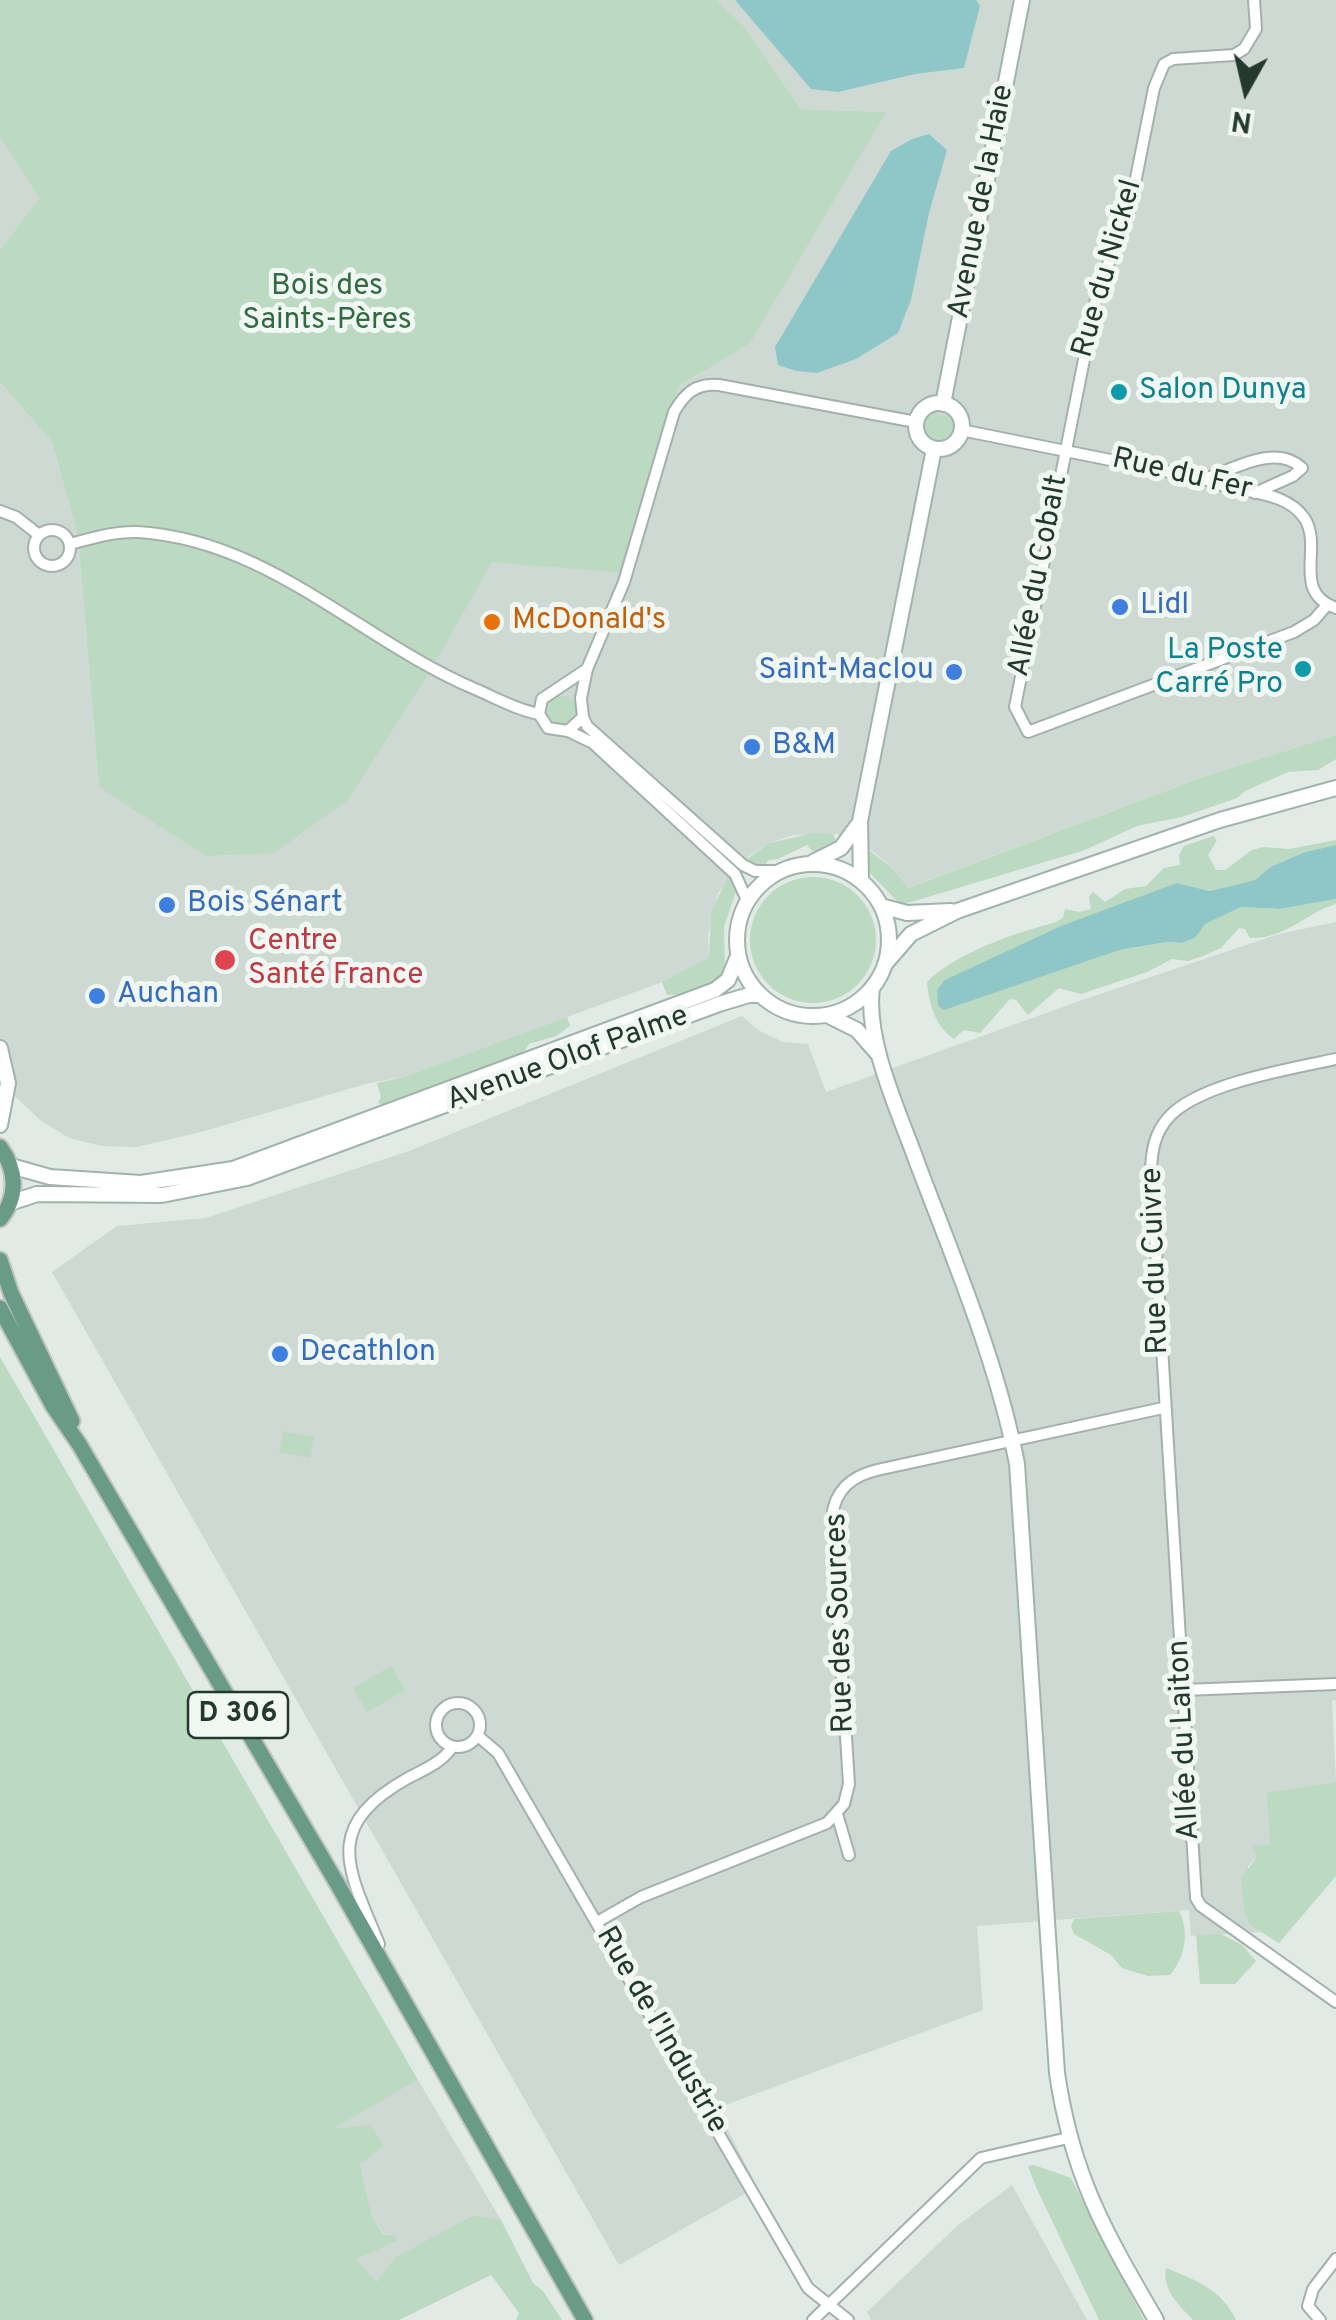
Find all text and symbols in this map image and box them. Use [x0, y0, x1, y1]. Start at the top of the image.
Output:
north arrow [1196, 40, 1296, 140]
street label: Avenue de la Haie [943, 82, 1023, 322]
text: N [1229, 100, 1254, 139]
street label: Rue du Nickel [1066, 176, 1152, 362]
park label: Bois des Saints-Pères [242, 270, 412, 340]
place label: Salon Dunya [1139, 374, 1307, 410]
marker: Salon Dunya [1108, 381, 1130, 403]
street label: Rue du Fer [1108, 442, 1256, 510]
street label: Allée du Cobalt [1003, 472, 1077, 680]
place label: Lidl [1140, 589, 1189, 625]
marker: Lidl [1109, 596, 1131, 618]
place label: McDonald's [512, 604, 666, 640]
marker: McDonald's [481, 611, 503, 633]
place label: La Poste Carré Pro [1155, 634, 1283, 704]
place label: Saint-Maclou [759, 654, 934, 690]
marker: La Poste Carré Pro [1292, 658, 1314, 680]
marker: Saint-Maclou [943, 661, 965, 683]
place label: B&M [772, 729, 836, 765]
marker: B&M [741, 736, 763, 758]
place label: Bois Sénart [187, 887, 343, 923]
marker: Bois Sénart [156, 894, 178, 916]
place label: Centre Santé France [248, 925, 423, 996]
marker: Centre Santé France [212, 947, 238, 973]
place label: Auchan [117, 978, 219, 1014]
marker: Auchan [86, 985, 108, 1007]
street label: Avenue Olof Palme [442, 1000, 694, 1120]
street label: Rue du Cuivre [1136, 1167, 1178, 1355]
place label: Decathlon [300, 1336, 436, 1372]
marker: Decathlon [269, 1343, 291, 1365]
street label: Rue des Sources [820, 1512, 864, 1734]
street label: Allée du Laiton [1163, 1639, 1209, 1841]
road number: D 306 [188, 1692, 288, 1738]
street label: Rue de l'Industrie [586, 1921, 734, 2141]

